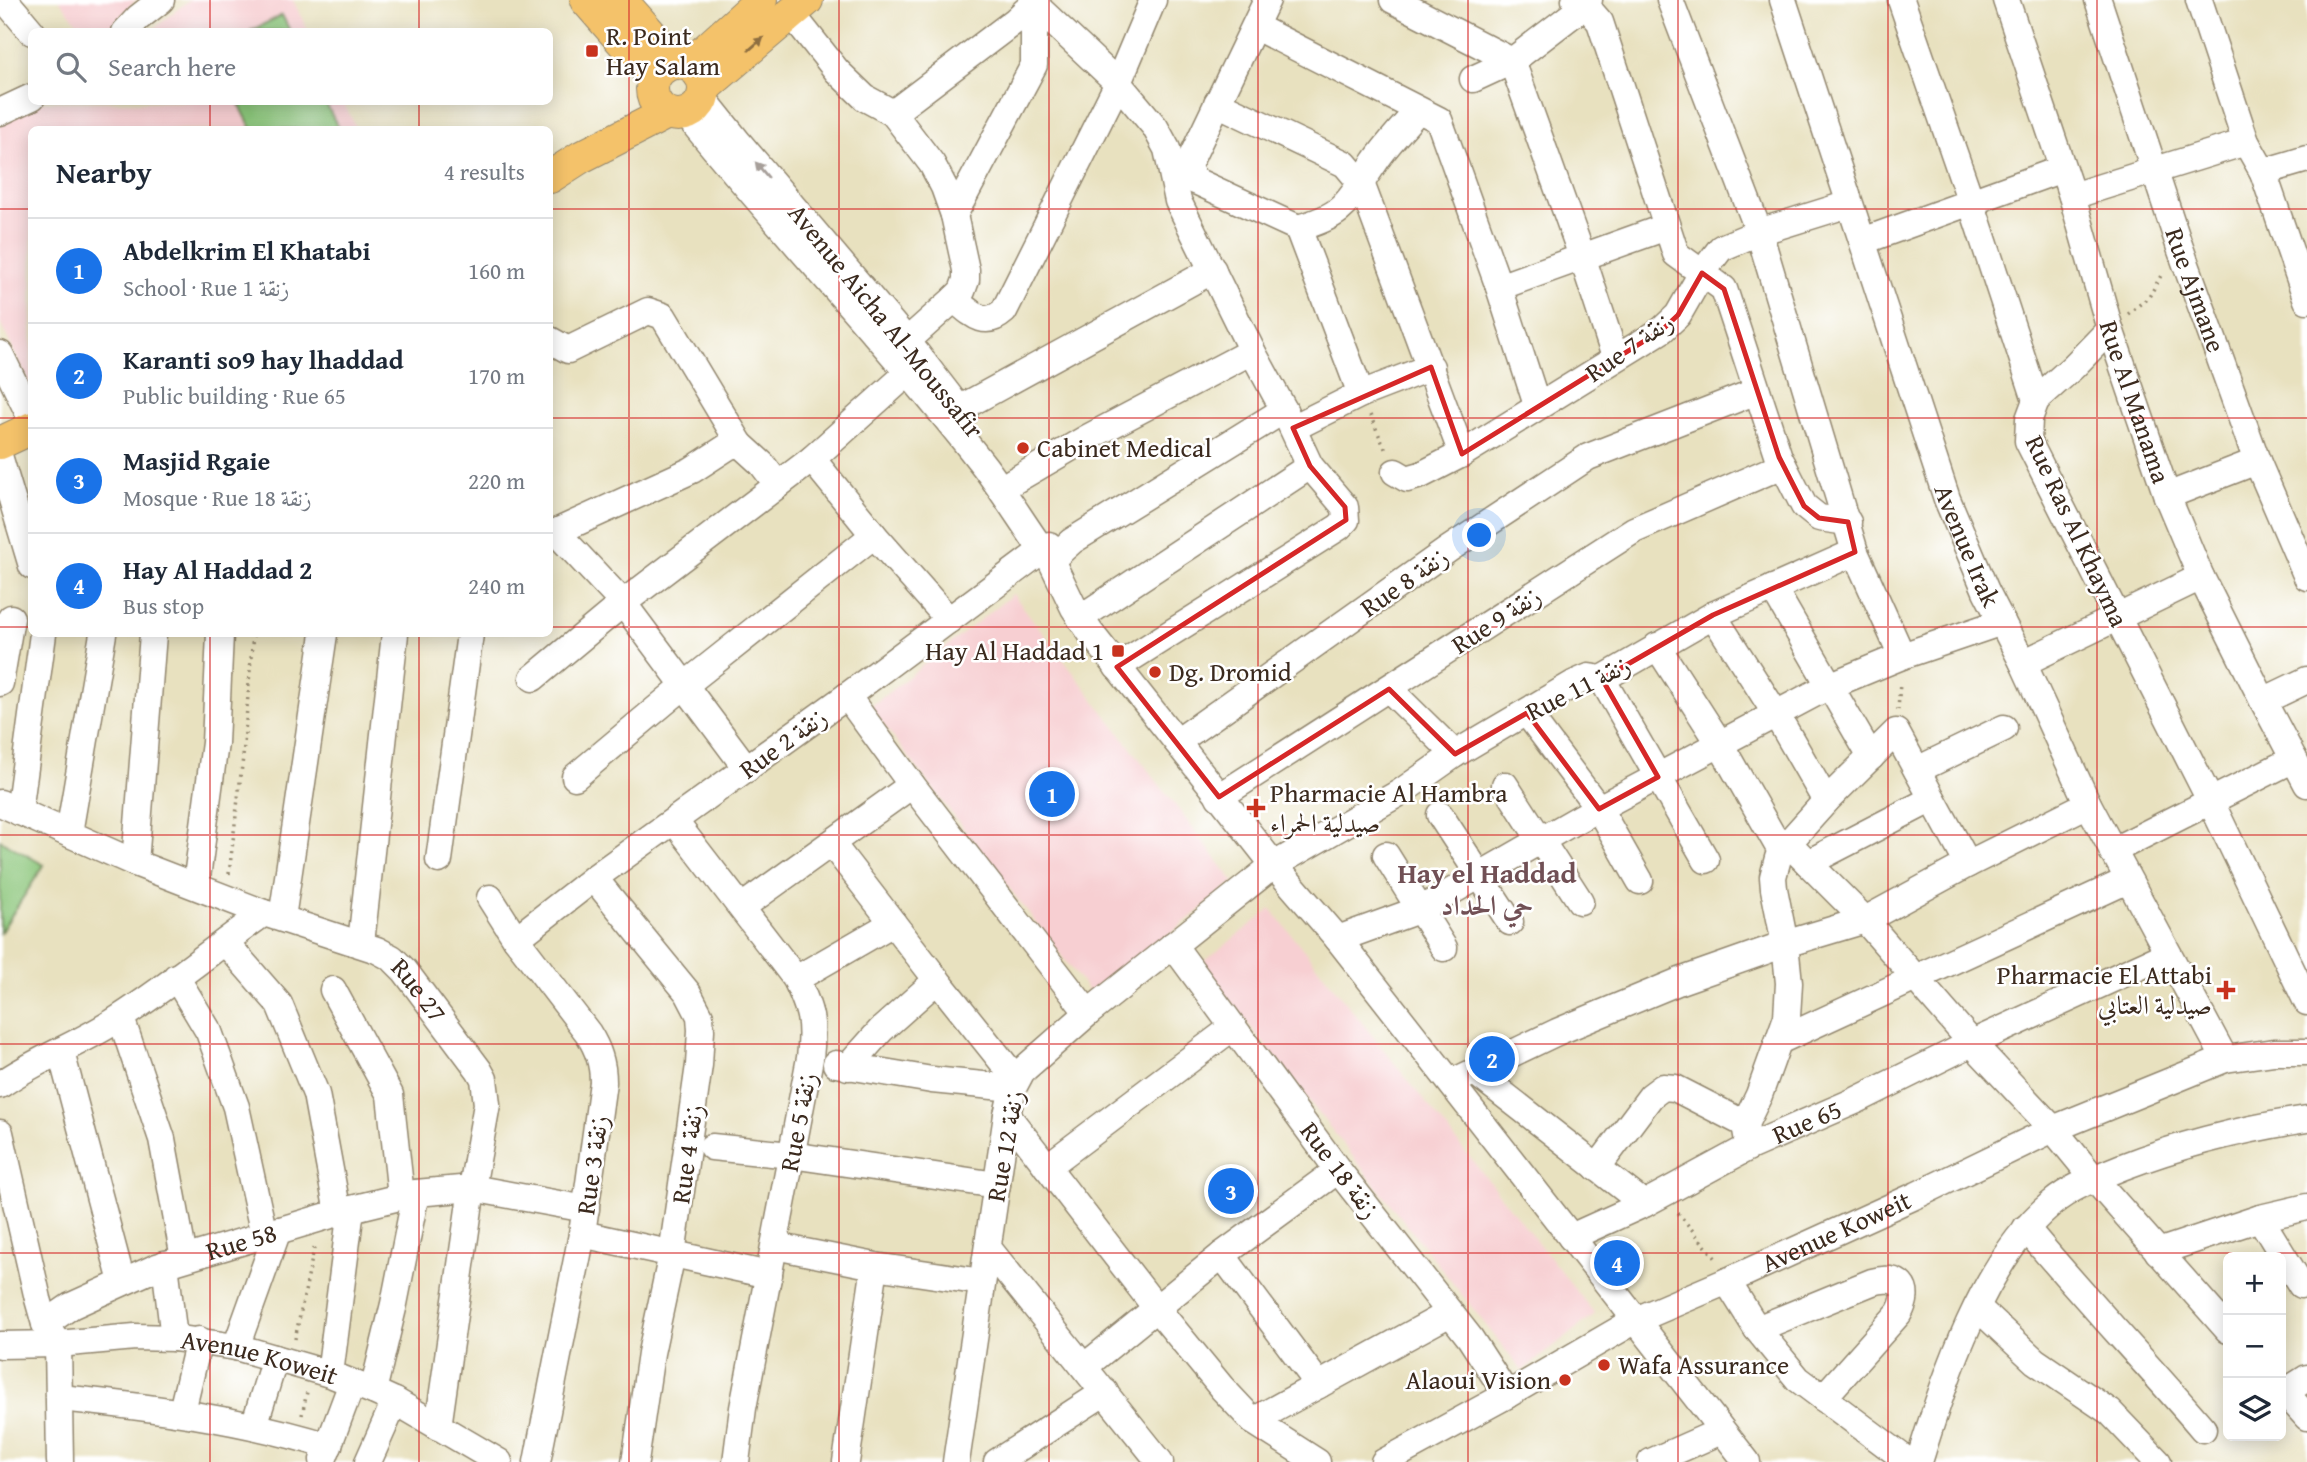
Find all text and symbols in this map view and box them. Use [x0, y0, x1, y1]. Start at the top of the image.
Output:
place label: R. Point Hay Salam [606, 16, 720, 85]
search box [28, 28, 553, 105]
one-way arrow [747, 36, 765, 52]
marker: R. Point Hay Salam [584, 43, 600, 59]
text: Search here [108, 47, 236, 86]
icon: search [52, 48, 90, 86]
text: Nearby [56, 150, 152, 194]
text: 4 results [444, 155, 525, 188]
one-way arrow [754, 161, 769, 179]
street label: Avenue Aicha Al-Moussafir [779, 195, 994, 447]
street label: Rue Ajmane [2156, 222, 2236, 358]
text: Abdelkrim El Khatabi [123, 231, 371, 270]
text: 1 [73, 254, 85, 287]
text: 160 m [468, 254, 525, 287]
text: School · Rue 1 زنقة [123, 271, 290, 304]
street label: Rue 7 زنقة [1576, 302, 1681, 391]
street label: Rue Al Manama [2090, 316, 2181, 489]
text: Karanti so9 hay lhaddad [123, 340, 404, 379]
text: 2 [73, 359, 85, 392]
text: 170 m [468, 359, 525, 392]
text: Public building · Rue 65 [123, 379, 346, 412]
place label: Cabinet Medical [1037, 428, 1212, 467]
street label: Rue Ras Al Khayma [2016, 428, 2139, 634]
marker: Cabinet Medical [1015, 440, 1031, 456]
text: Masjid Rgaie [123, 441, 270, 480]
text: 3 [73, 464, 85, 497]
text: 220 m [468, 464, 525, 497]
street label: Avenue Irak [1925, 479, 2011, 614]
text: Mosque · Rue 18 زنقة [123, 481, 312, 514]
your location [1462, 518, 1496, 552]
street label: Rue 8 زنقة [1351, 537, 1456, 626]
text: Hay Al Haddad 2 [123, 550, 312, 589]
text: 4 [73, 569, 85, 602]
text: 240 m [468, 569, 525, 602]
street label: Rue 9 زنقة [1443, 576, 1548, 663]
text: Bus stop [123, 589, 204, 622]
place label: Hay Al Haddad 1 [925, 631, 1104, 670]
marker: Hay Al Haddad 1 [1110, 643, 1126, 659]
street label: Rue 11 زنقة [1519, 645, 1637, 731]
place label: Dg. Dromid [1169, 652, 1292, 691]
marker: Dg. Dromid [1147, 664, 1163, 680]
street label: Rue 2 زنقة [731, 697, 835, 788]
pin: 1 [1029, 768, 1075, 820]
place label: Pharmacie Al Hambra صيدلية الحمراء [1270, 773, 1508, 842]
marker: Pharmacie Al Hambra صيدلية الحمراء [1248, 800, 1264, 816]
district label: Hay el Haddad حي الحداد [1397, 852, 1578, 928]
street label: Rue 27 [383, 948, 457, 1030]
place label: Pharmacie El Attabi صيدلية العتابي [1997, 955, 2212, 1027]
marker: Pharmacie El Attabi صيدلية العتابي [2218, 982, 2234, 998]
pin: 2 [1469, 1033, 1515, 1085]
street label: Rue 5 زنقة [769, 1069, 826, 1175]
street label: Rue 12 زنقة [976, 1087, 1033, 1205]
street label: Rue 65 [1766, 1089, 1847, 1154]
street label: Rue 4 زنقة [660, 1102, 713, 1206]
street label: Rue 3 زنقة [565, 1113, 618, 1217]
street label: Rue 18 زنقة [1291, 1113, 1390, 1226]
pin: 3 [1208, 1165, 1254, 1217]
street label: Avenue Koweit [1755, 1180, 1917, 1282]
street label: Rue 58 [201, 1212, 281, 1270]
pin: 4 [1594, 1237, 1640, 1289]
map controls [2223, 1252, 2286, 1441]
button: + [2223, 1252, 2286, 1315]
button: − [2223, 1315, 2286, 1378]
street label: Avenue Koweit [179, 1319, 344, 1394]
place label: Wafa Assurance [1618, 1345, 1789, 1384]
marker: Wafa Assurance [1596, 1357, 1612, 1373]
place label: Alaoui Vision [1405, 1360, 1551, 1399]
marker: Alaoui Vision [1557, 1372, 1573, 1388]
button: layers [2223, 1378, 2286, 1441]

